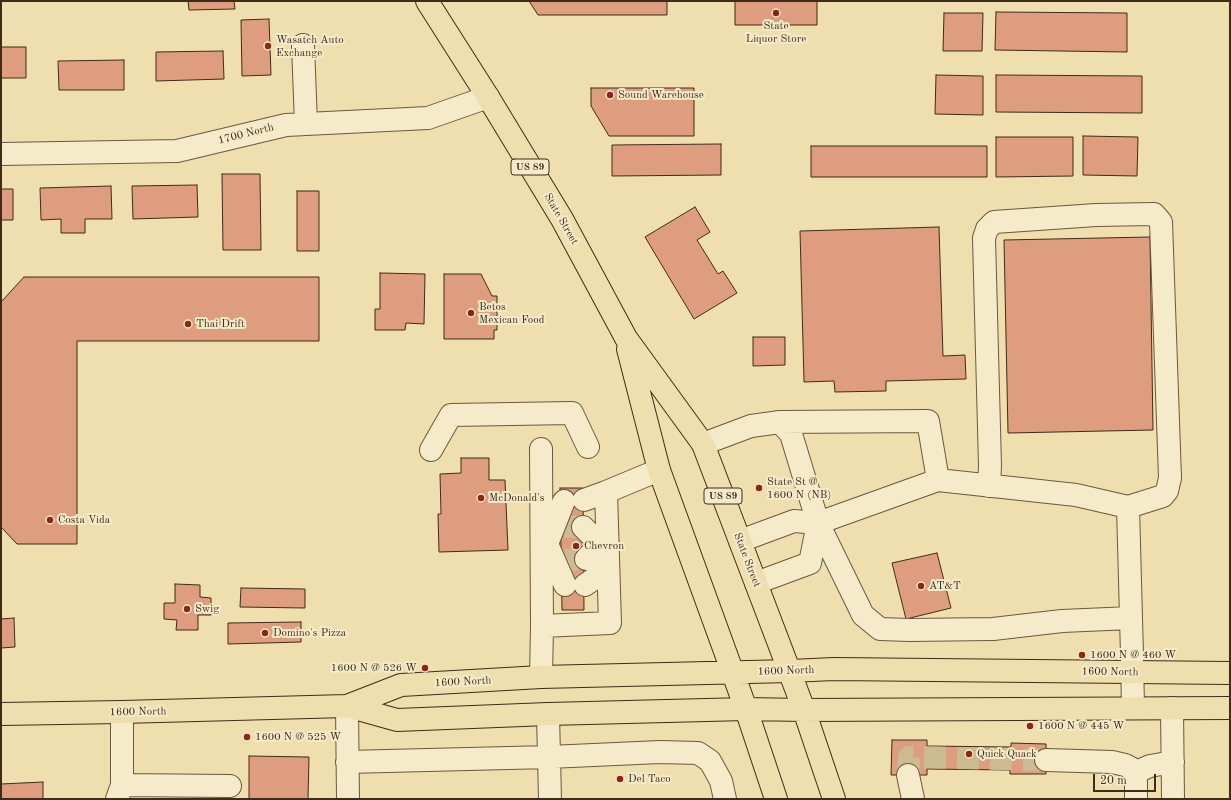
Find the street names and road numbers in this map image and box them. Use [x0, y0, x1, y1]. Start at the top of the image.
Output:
street label: 1700 North [217, 121, 275, 147]
road number: US 89 [511, 159, 549, 175]
street label: State Street [541, 191, 581, 247]
road number: US 89 [704, 488, 742, 504]
street label: State Street [731, 531, 763, 589]
street label: 1600 North [757, 663, 815, 679]
street label: 1600 North [1081, 665, 1139, 679]
street label: 1600 North [434, 674, 492, 690]
street label: 1600 North [109, 705, 167, 719]

